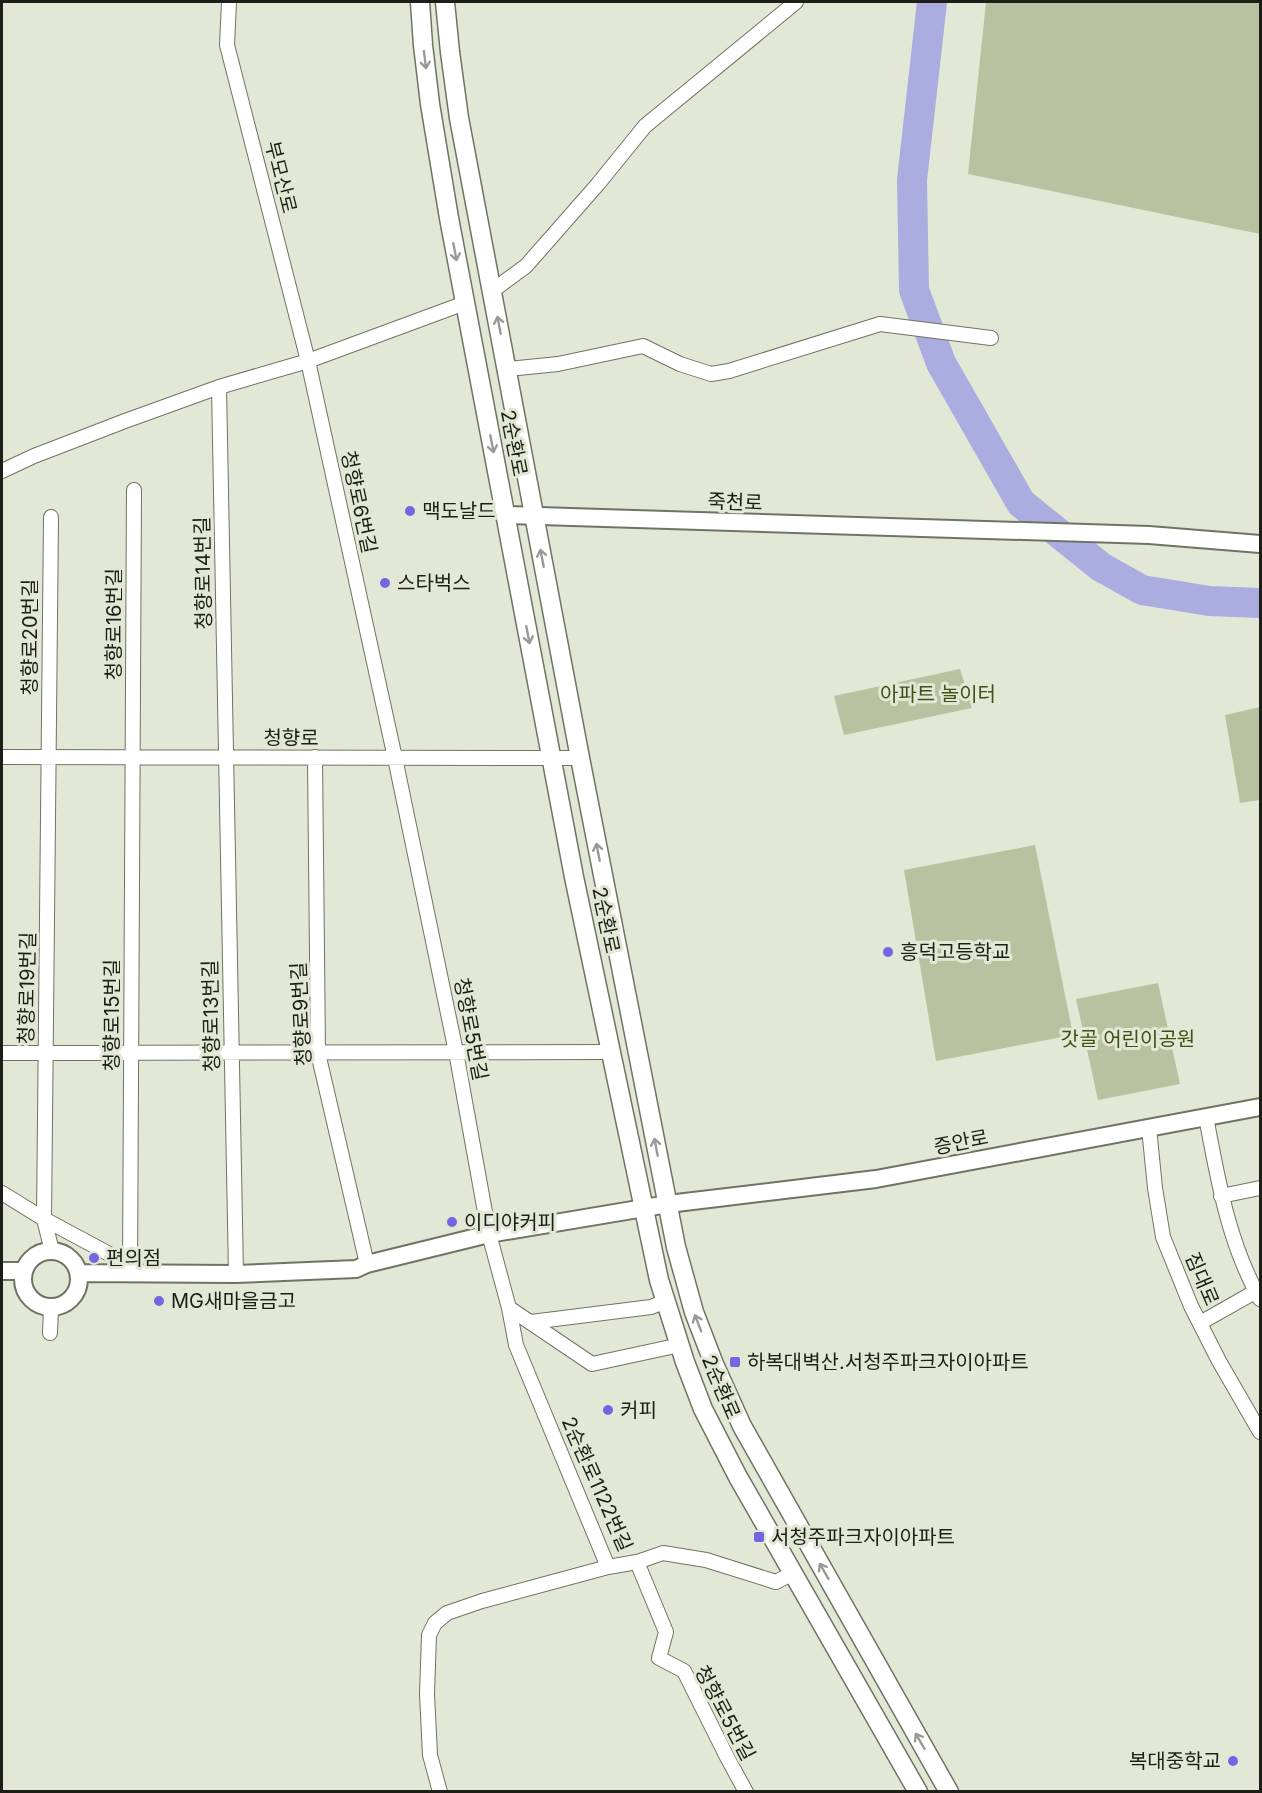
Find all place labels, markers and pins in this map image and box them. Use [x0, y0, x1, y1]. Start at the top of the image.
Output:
place label: 맥도날드 [422, 499, 496, 523]
marker: 맥도날드 [403, 504, 417, 518]
place label: 스타벅스 [397, 571, 471, 595]
marker: 스타벅스 [378, 576, 392, 590]
place label: 흥덕고등학교 [900, 940, 1010, 964]
marker: 흥덕고등학교 [881, 945, 895, 959]
place label: 이디야커피 [464, 1210, 556, 1234]
marker: 이디야커피 [445, 1215, 459, 1229]
place label: 편의점 [106, 1246, 161, 1270]
marker: 편의점 [87, 1251, 101, 1265]
place label: MG새마을금고 [171, 1289, 296, 1313]
marker: MG새마을금고 [152, 1294, 166, 1308]
place label: 하복대벽산.서청주파크자이아파트 [747, 1350, 1029, 1374]
marker: 하복대벽산.서청주파크자이아파트 [728, 1355, 742, 1369]
place label: 커피 [620, 1398, 657, 1422]
marker: 커피 [601, 1403, 615, 1417]
place label: 서청주파크자이아파트 [771, 1525, 955, 1549]
marker: 서청주파크자이아파트 [752, 1530, 766, 1544]
place label: 복대중학교 [1129, 1749, 1221, 1773]
marker: 복대중학교 [1226, 1754, 1240, 1768]

